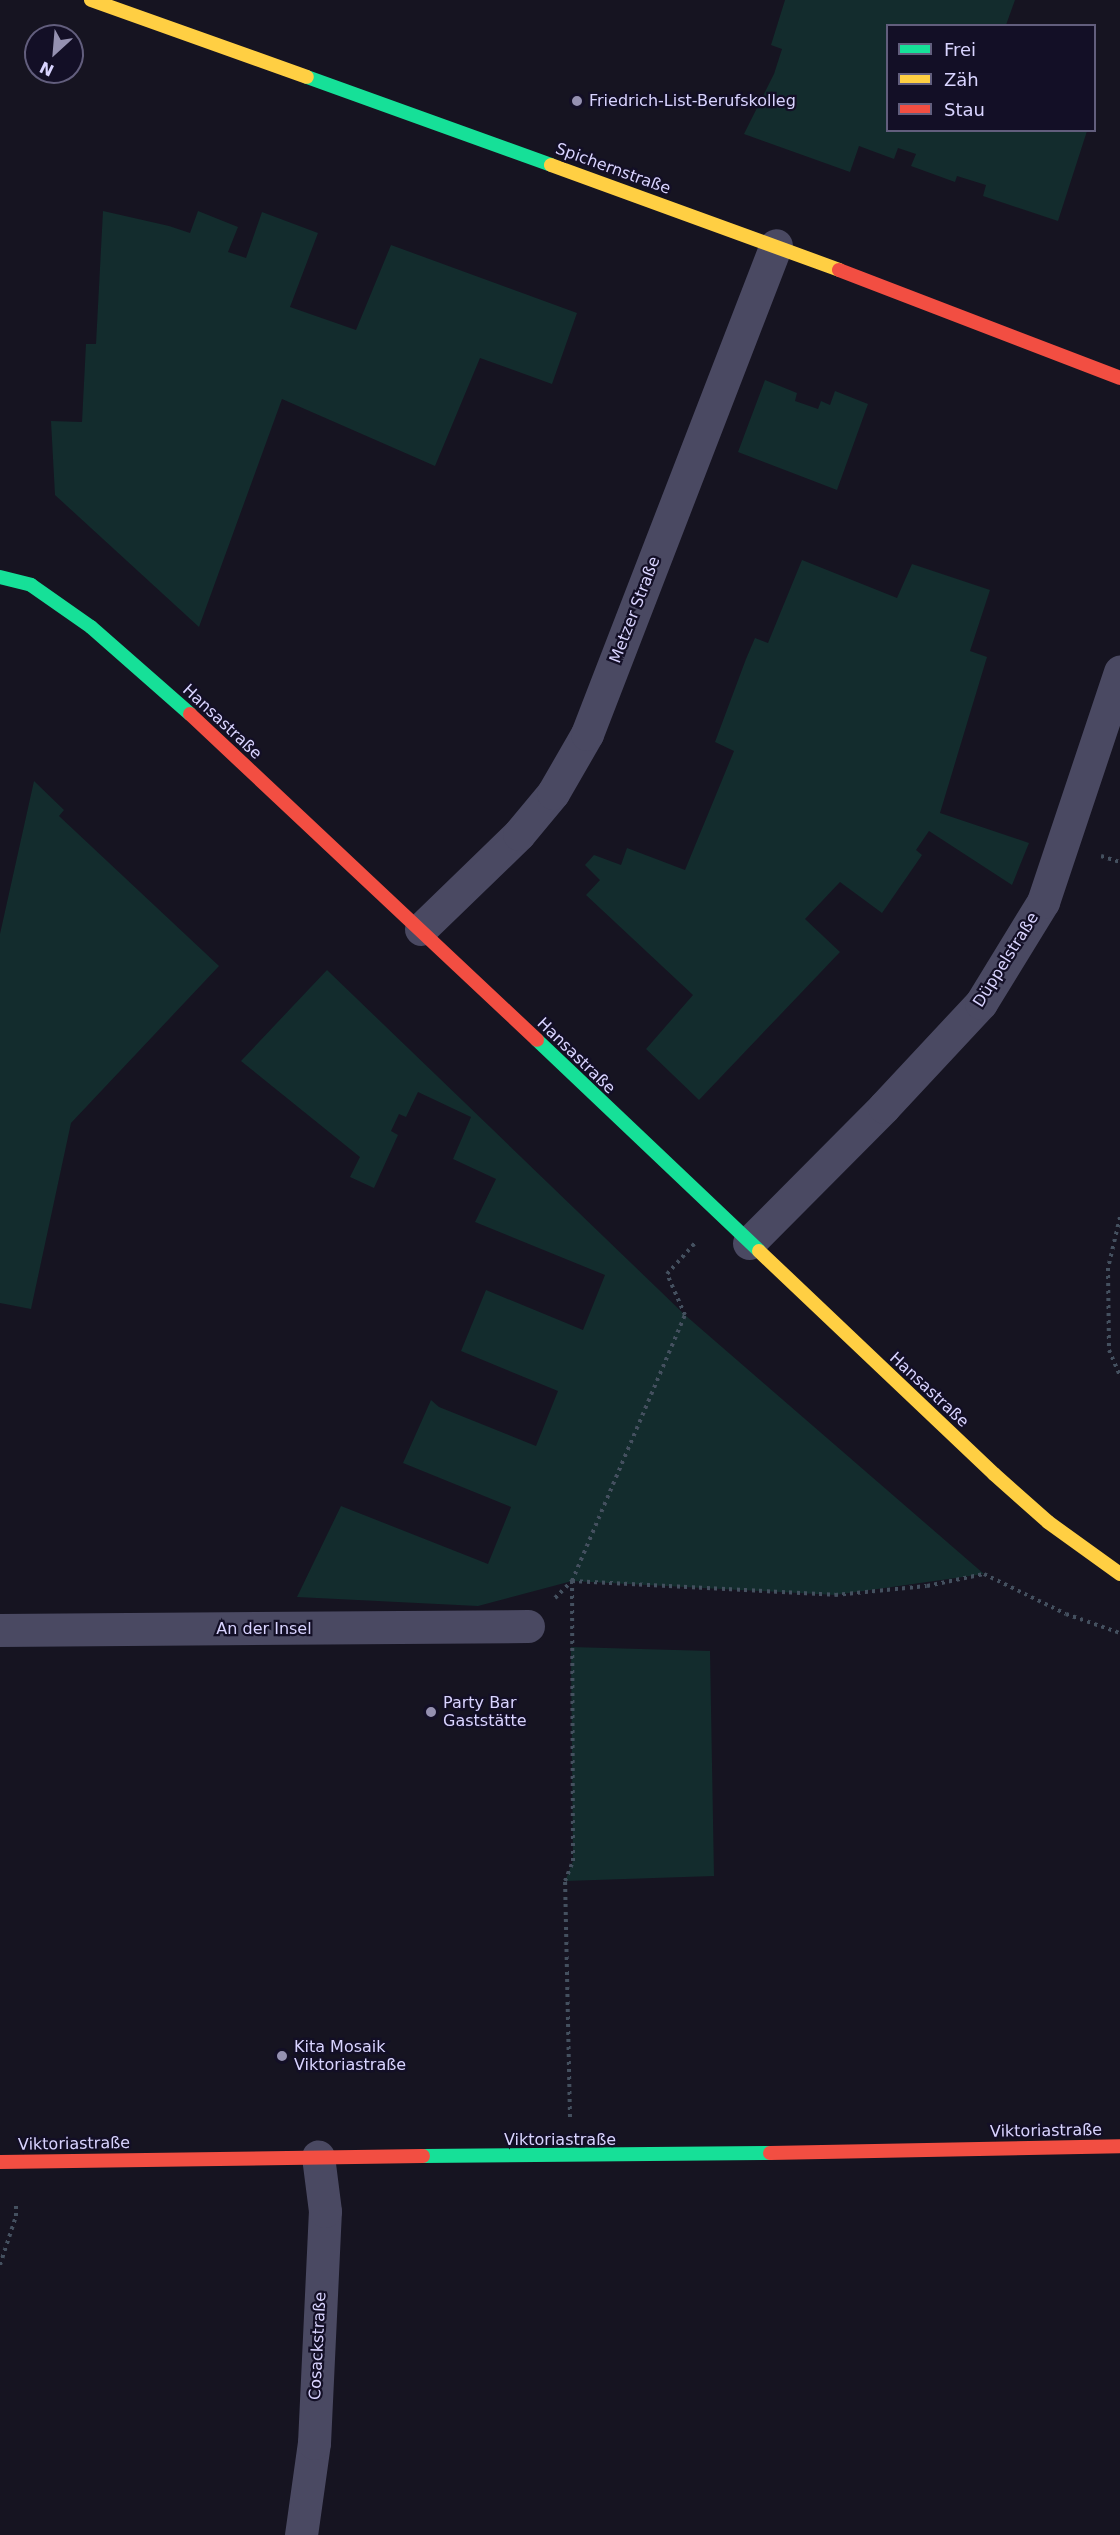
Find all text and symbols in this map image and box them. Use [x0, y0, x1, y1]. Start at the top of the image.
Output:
north arrow [24, 24, 84, 84]
legend [886, 24, 1096, 132]
text: Frei [944, 39, 976, 60]
text: N [37, 57, 57, 80]
text: Zäh [944, 69, 979, 90]
place label: Friedrich-List-Berufskolleg [589, 91, 796, 111]
marker: Friedrich-List-Berufskolleg [570, 94, 584, 108]
text: Stau [944, 99, 985, 120]
street label: Spichernstraße [553, 139, 673, 199]
street label: Metzer Straße [606, 554, 664, 666]
street label: Hansastraße [179, 681, 265, 763]
street label: Düppelstraße [969, 909, 1043, 1011]
street label: Hansastraße [533, 1014, 619, 1098]
street label: Hansastraße [886, 1349, 972, 1431]
street label: An der Insel [216, 1619, 312, 1639]
place label: Party Bar Gaststätte [443, 1693, 527, 1731]
marker: Party Bar Gaststätte [424, 1705, 438, 1719]
place label: Kita Mosaik Viktoriastraße [294, 2037, 406, 2075]
marker: Kita Mosaik Viktoriastraße [275, 2049, 289, 2063]
street label: Viktoriastraße [990, 2120, 1102, 2142]
street label: Viktoriastraße [504, 2130, 616, 2150]
street label: Viktoriastraße [18, 2133, 130, 2155]
street label: Cosackstraße [306, 2292, 330, 2400]

